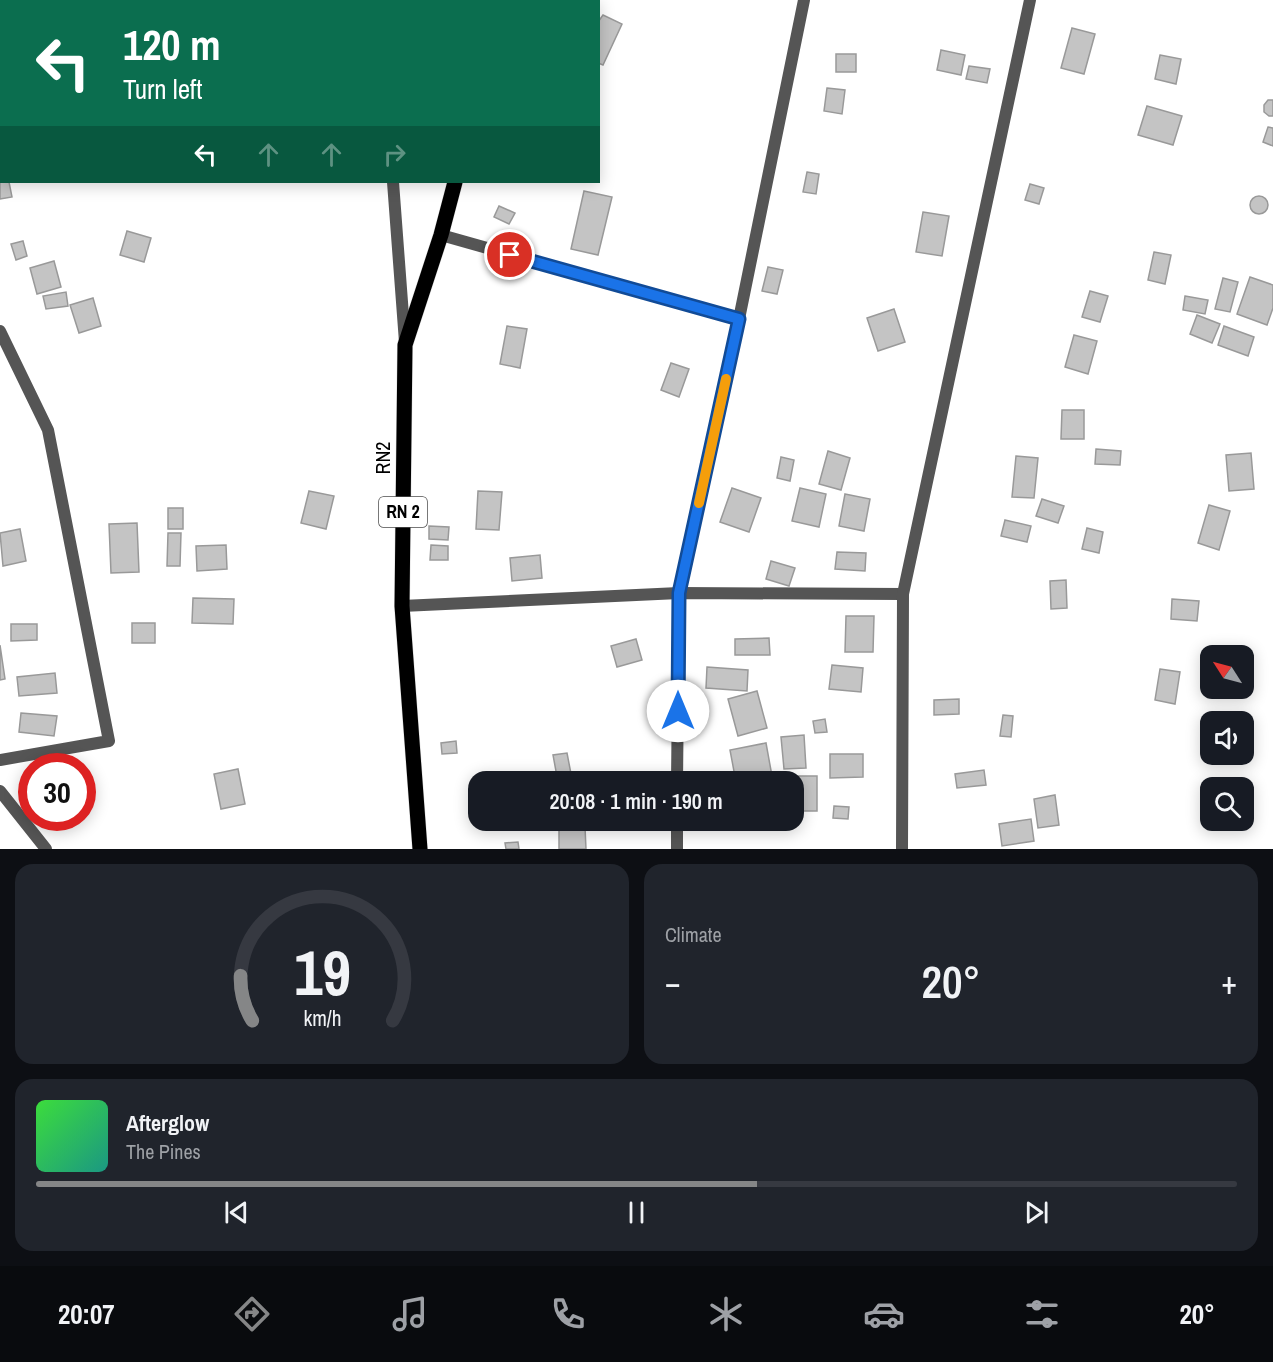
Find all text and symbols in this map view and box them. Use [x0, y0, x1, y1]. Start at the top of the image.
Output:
text: 120 m [123, 17, 221, 73]
icon: left [24, 24, 102, 102]
text: Turn left [123, 71, 202, 107]
icon: left [189, 138, 222, 171]
icon: ahead [252, 138, 285, 171]
icon: ahead [315, 138, 348, 171]
icon: right [378, 138, 411, 171]
pin [484, 229, 535, 280]
icon: arrive [493, 238, 526, 271]
street label: RN2 [369, 442, 396, 474]
road number: RN 2 [379, 497, 427, 527]
north arrow [1200, 645, 1254, 699]
map controls [1200, 645, 1254, 831]
position arrow [646, 679, 710, 743]
button: sound [1200, 711, 1254, 765]
speed limit sign: 30 [18, 753, 96, 831]
button: search [1200, 777, 1254, 831]
text: 20:08 · 1 min · 190 m [549, 786, 723, 816]
text: Climate [665, 921, 722, 948]
text: 19 [294, 930, 350, 1014]
text: 20° [921, 951, 981, 1012]
text: − [665, 960, 681, 1004]
text: + [1221, 960, 1237, 1004]
text: km/h [303, 1004, 341, 1033]
text: Afterglow [126, 1108, 209, 1138]
text: The Pines [126, 1138, 201, 1165]
icon: previous [220, 1196, 253, 1229]
icon: pause [620, 1196, 653, 1229]
icon: next [1020, 1196, 1053, 1229]
icon: directions [231, 1293, 273, 1335]
icon: music [389, 1293, 431, 1335]
icon: phone [547, 1293, 589, 1335]
icon: climate [705, 1293, 747, 1335]
icon: car [863, 1293, 905, 1335]
icon: filters [1021, 1293, 1063, 1335]
text: 20:07 [58, 1296, 115, 1332]
text: 20° [1179, 1296, 1215, 1332]

